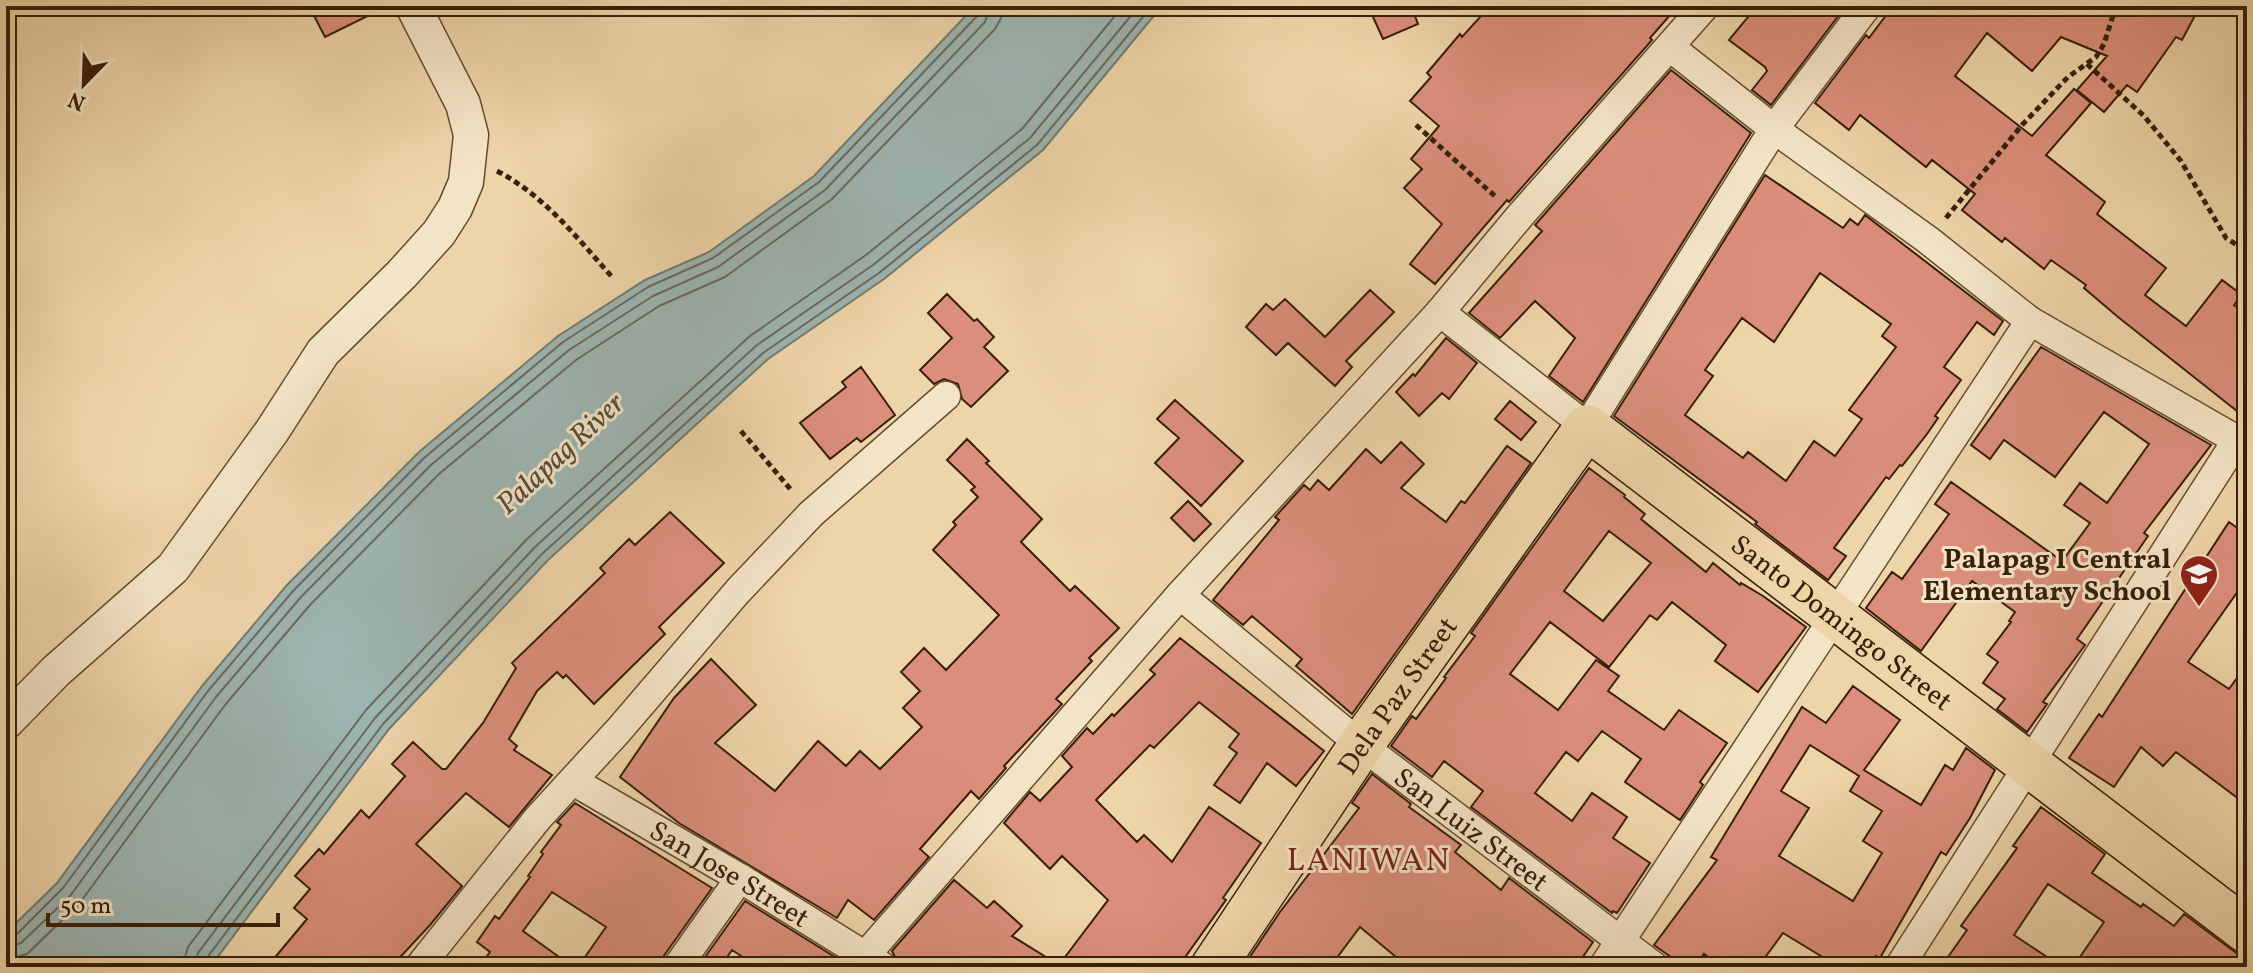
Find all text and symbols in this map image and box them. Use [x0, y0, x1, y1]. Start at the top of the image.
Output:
north arrow [44, 44, 124, 124]
text: N [64, 83, 91, 117]
water label: Palapag River [488, 383, 635, 525]
street label: Santo Domingo Street [1722, 526, 1960, 721]
place label: Palapag I Central Elementary School [1923, 541, 2171, 612]
school or university icon: Palapag I Central Elementary School [2178, 553, 2220, 608]
street label: Dela Paz Street [1329, 610, 1468, 783]
street label: San Luiz Street [1385, 759, 1556, 902]
street label: San Jose Street [641, 812, 816, 938]
district label: LANIWAN [1287, 840, 1451, 884]
scale bar [48, 877, 278, 927]
text: 50 m [60, 890, 112, 924]

